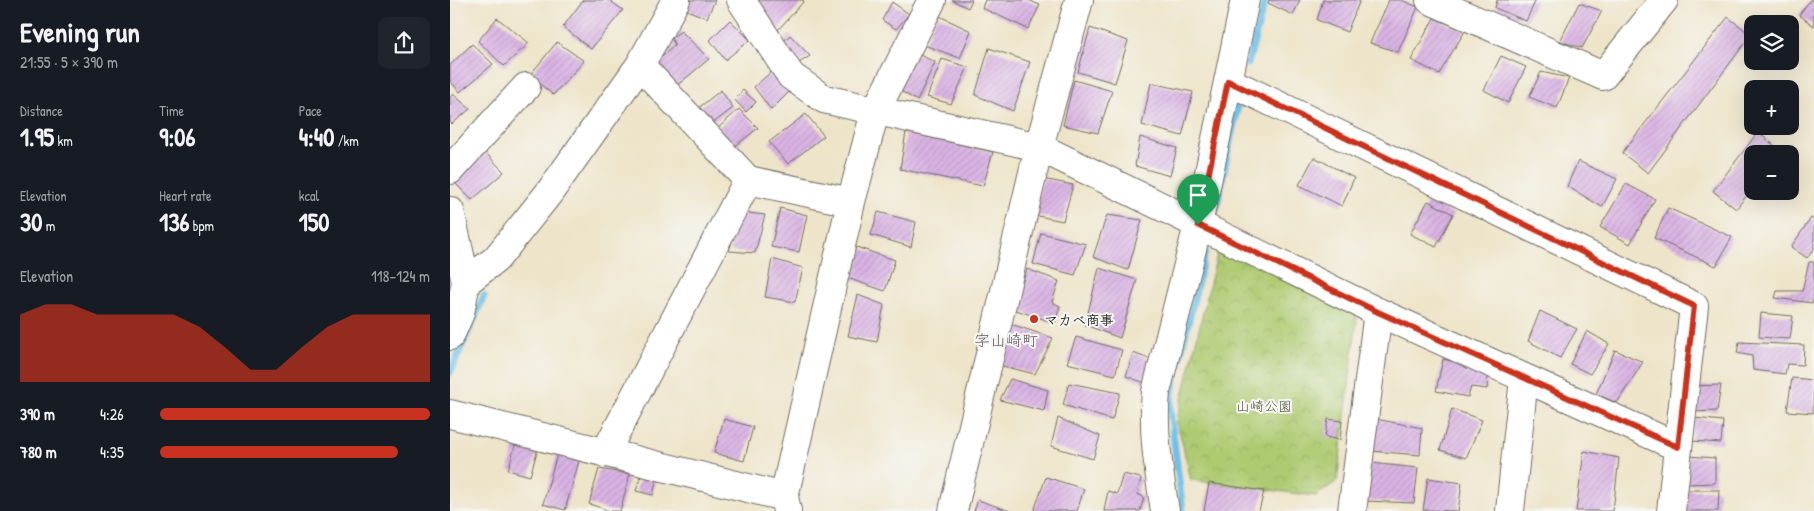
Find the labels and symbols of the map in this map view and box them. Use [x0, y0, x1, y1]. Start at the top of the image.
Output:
pin [1177, 174, 1219, 225]
place label: マカベ商事 [1044, 310, 1114, 329]
marker: マカベ商事 [1028, 313, 1040, 325]
district label: 字山崎町 [974, 329, 1038, 351]
park label: 山崎公園 [1236, 396, 1292, 415]

